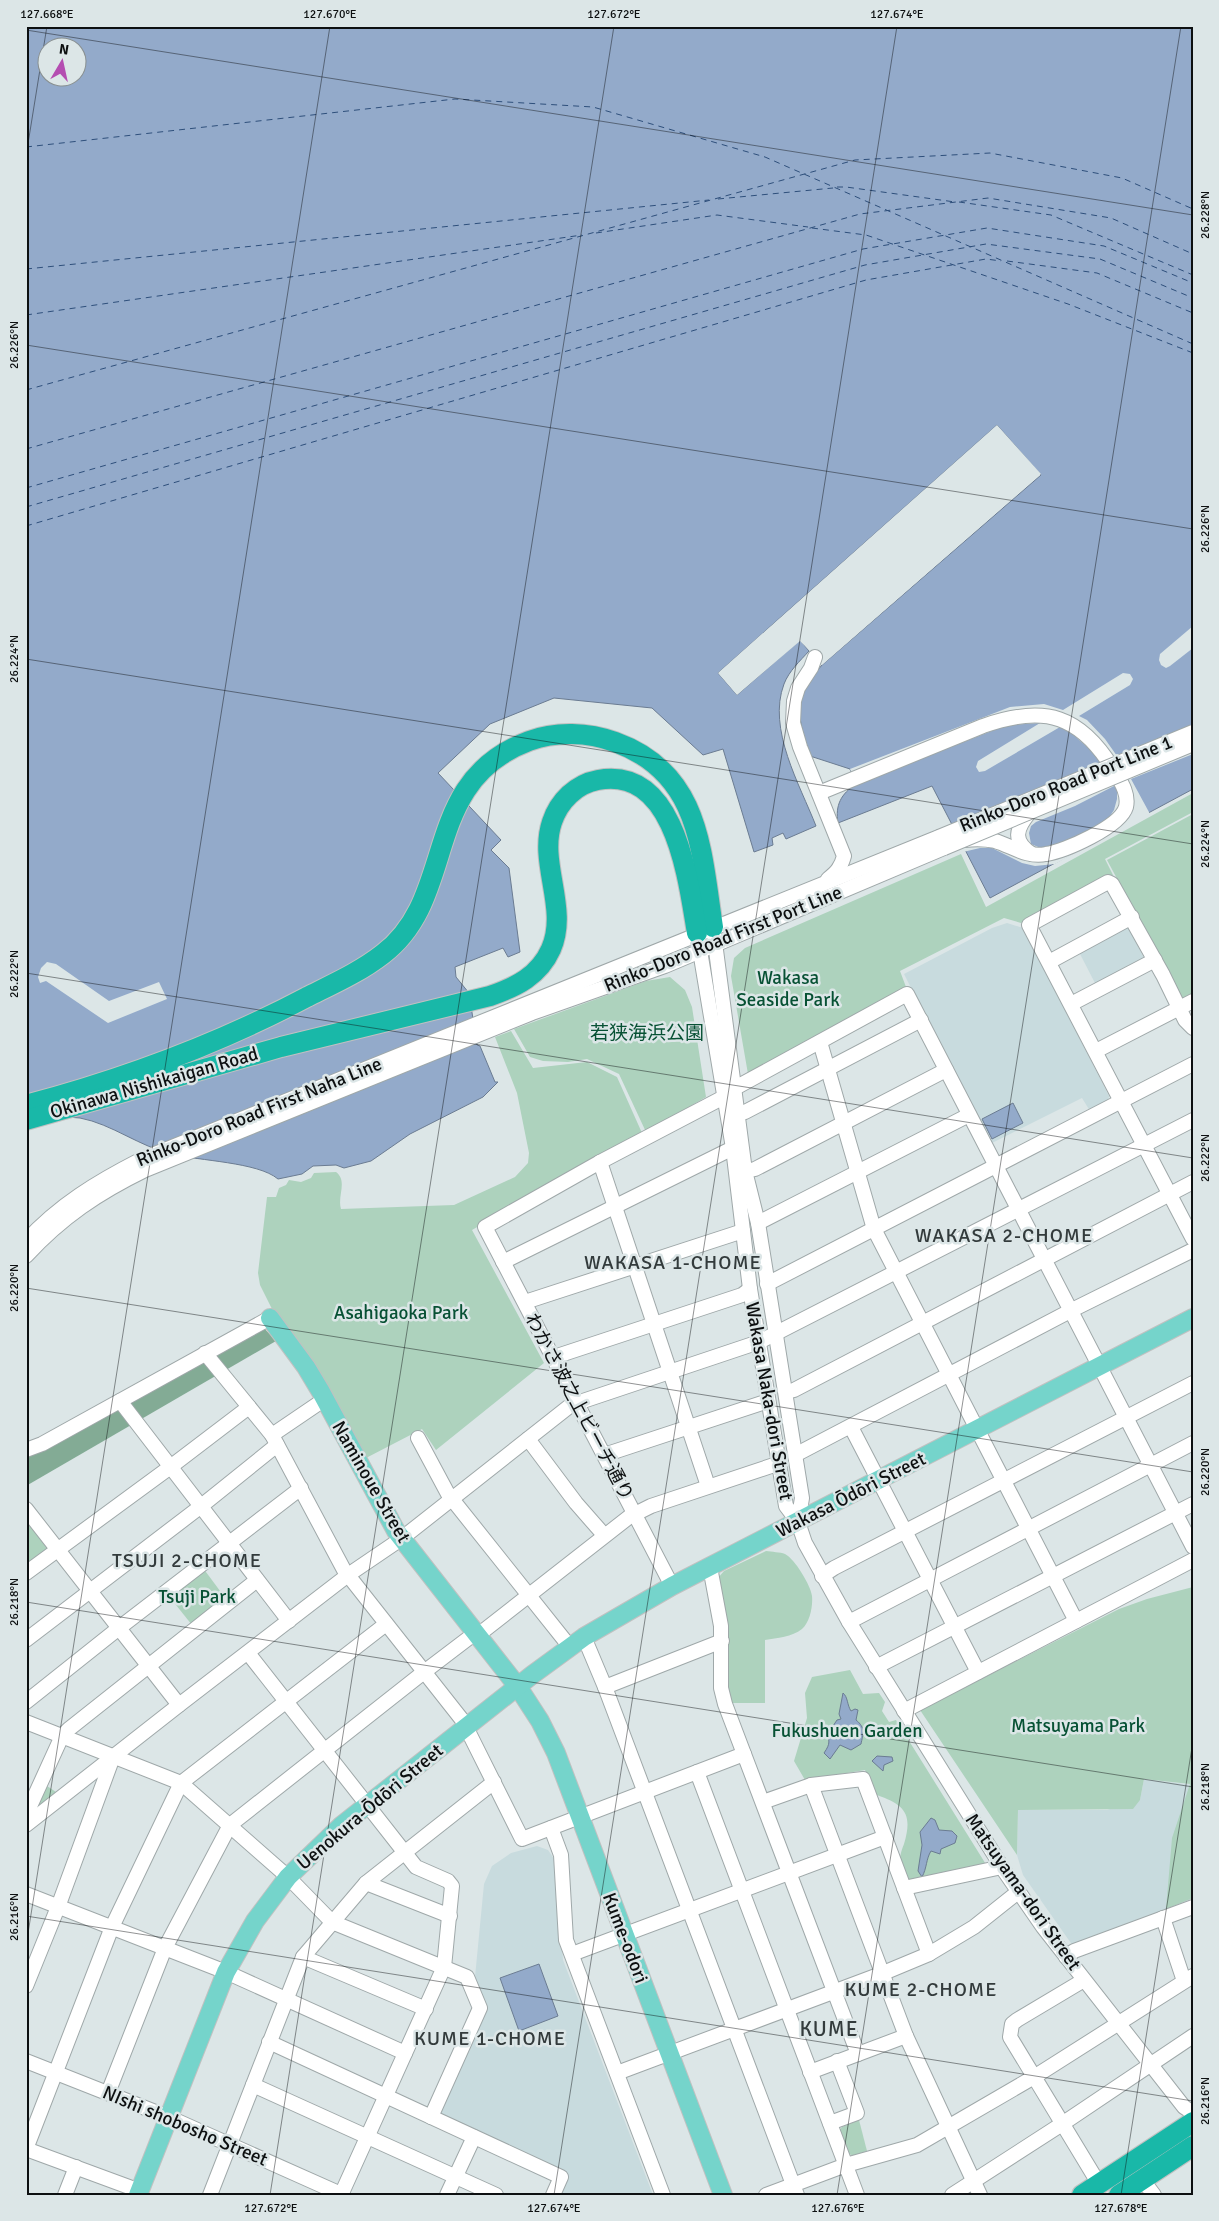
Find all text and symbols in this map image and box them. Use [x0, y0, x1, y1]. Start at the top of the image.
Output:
text: 127.668°E [20, 7, 74, 22]
text: 127.670°E [303, 7, 357, 22]
text: 127.672°E [587, 7, 641, 22]
text: 127.674°E [870, 7, 924, 22]
north arrow [38, 38, 88, 88]
text: N [58, 40, 70, 59]
text: 26.228°N [1198, 191, 1213, 239]
text: 26.226°N [7, 321, 22, 369]
text: 26.226°N [1198, 505, 1213, 553]
text: 26.224°N [7, 635, 22, 683]
street label: Rinko-Doro Road Port Line 1 [956, 730, 1176, 838]
text: 26.224°N [1198, 820, 1213, 868]
street label: Rinko-Doro Road First Port Line [601, 880, 845, 998]
text: 26.222°N [7, 950, 22, 998]
park label: Wakasa Seaside Park [736, 966, 840, 1012]
park label: 若狭海浜公園 [590, 1021, 704, 1045]
street label: Okinawa Nishikaigan Road [47, 1042, 261, 1124]
street label: Rinko-Doro Road First Naha Line [133, 1052, 385, 1172]
text: 26.222°N [1198, 1134, 1213, 1182]
district label: WAKASA 2-CHOME [915, 1223, 1093, 1248]
district label: WAKASA 1-CHOME [584, 1250, 762, 1275]
text: 26.220°N [7, 1264, 22, 1312]
street label: Wakasa Naka-dori Street [740, 1300, 798, 1502]
park label: Asahigaoka Park [334, 1301, 469, 1325]
street label: わかさ波之上ビーチ通り [519, 1309, 639, 1505]
street label: Naminoue Street [326, 1417, 416, 1547]
street label: Wakasa Ōdōri Street [772, 1447, 930, 1543]
text: 26.220°N [1198, 1448, 1213, 1496]
district label: TSUJI 2-CHOME [112, 1548, 262, 1573]
text: 26.218°N [7, 1578, 22, 1626]
park label: Tsuji Park [158, 1585, 236, 1609]
park label: Matsuyama Park [1011, 1714, 1145, 1738]
park label: Fukushuen Garden [771, 1719, 923, 1743]
street label: Uenokura-Ōdōri Street [292, 1739, 448, 1875]
text: 26.218°N [1198, 1763, 1213, 1811]
street label: Matsuyama-dori Street [960, 1809, 1086, 1975]
street label: Kume-odori [597, 1889, 653, 1987]
text: 26.216°N [7, 1893, 22, 1941]
district label: KUME 2-CHOME [845, 1977, 997, 2002]
district label: KUME [799, 2016, 859, 2042]
district label: KUME 1-CHOME [414, 2026, 566, 2051]
text: 26.216°N [1198, 2077, 1213, 2125]
street label: NIshi shobosho Street [99, 2080, 272, 2172]
text: 127.672°E [244, 2201, 298, 2216]
text: 127.674°E [527, 2201, 581, 2216]
text: 127.676°E [811, 2201, 865, 2216]
text: 127.678°E [1094, 2201, 1148, 2216]

